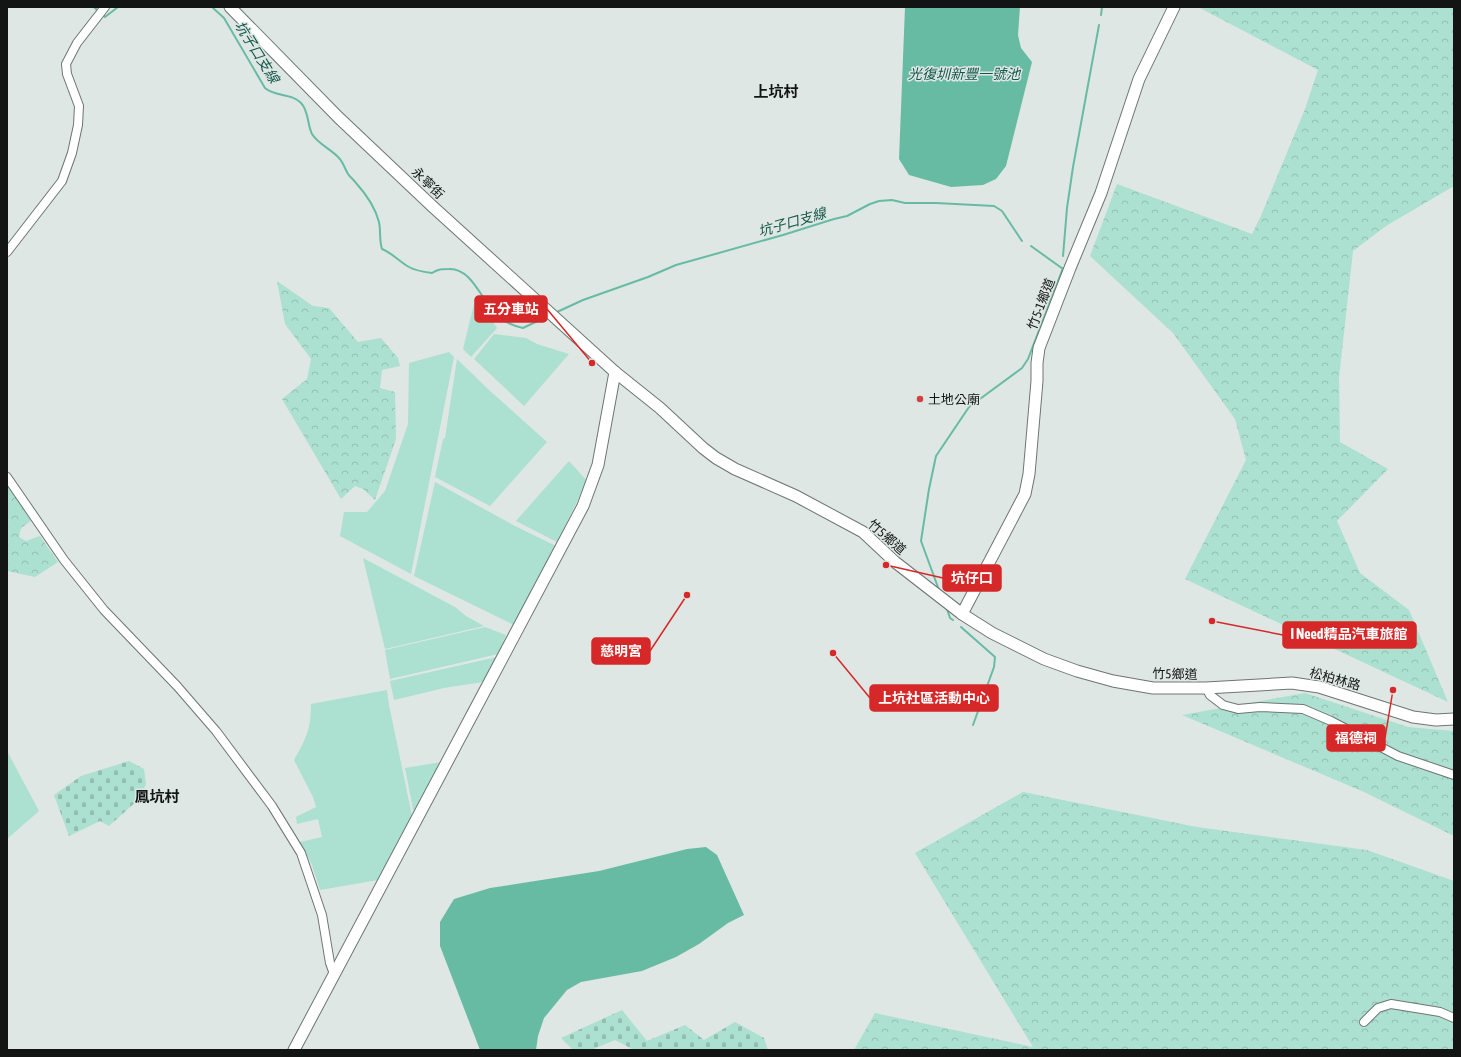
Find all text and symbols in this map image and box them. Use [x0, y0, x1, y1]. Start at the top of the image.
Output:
water label: 坑子口支線 [232, 18, 283, 88]
water label: 光復圳新豐一號池 [908, 66, 1022, 82]
district label: 上坑村 [753, 83, 799, 100]
street label: 永寧街 [409, 164, 447, 202]
water label: 坑子口支線 [756, 204, 830, 239]
street label: 竹5-1鄉道 [1024, 276, 1058, 332]
callout: 五分車站 [475, 296, 547, 322]
text: 五分車站 [483, 301, 539, 317]
place label: 土地公廟 [928, 392, 980, 407]
marker: 土地公廟 [915, 394, 925, 404]
street label: 竹5鄉道 [865, 517, 909, 557]
callout: 坑仔口 [943, 565, 1001, 591]
text: 坑仔口 [951, 570, 993, 586]
callout: I Need精品汽車旅館 [1283, 622, 1416, 648]
text: I Need精品汽車旅館 [1291, 626, 1407, 642]
callout: 慈明宮 [592, 638, 650, 664]
text: 慈明宮 [600, 643, 642, 659]
street label: 松柏林路 [1308, 665, 1362, 693]
street label: 竹5鄉道 [1152, 666, 1198, 682]
callout: 上坑社區活動中心 [870, 685, 998, 711]
text: 上坑社區活動中心 [878, 690, 990, 706]
callout: 福德祠 [1327, 725, 1385, 751]
text: 福德祠 [1335, 730, 1377, 746]
district label: 鳳坑村 [134, 788, 180, 805]

